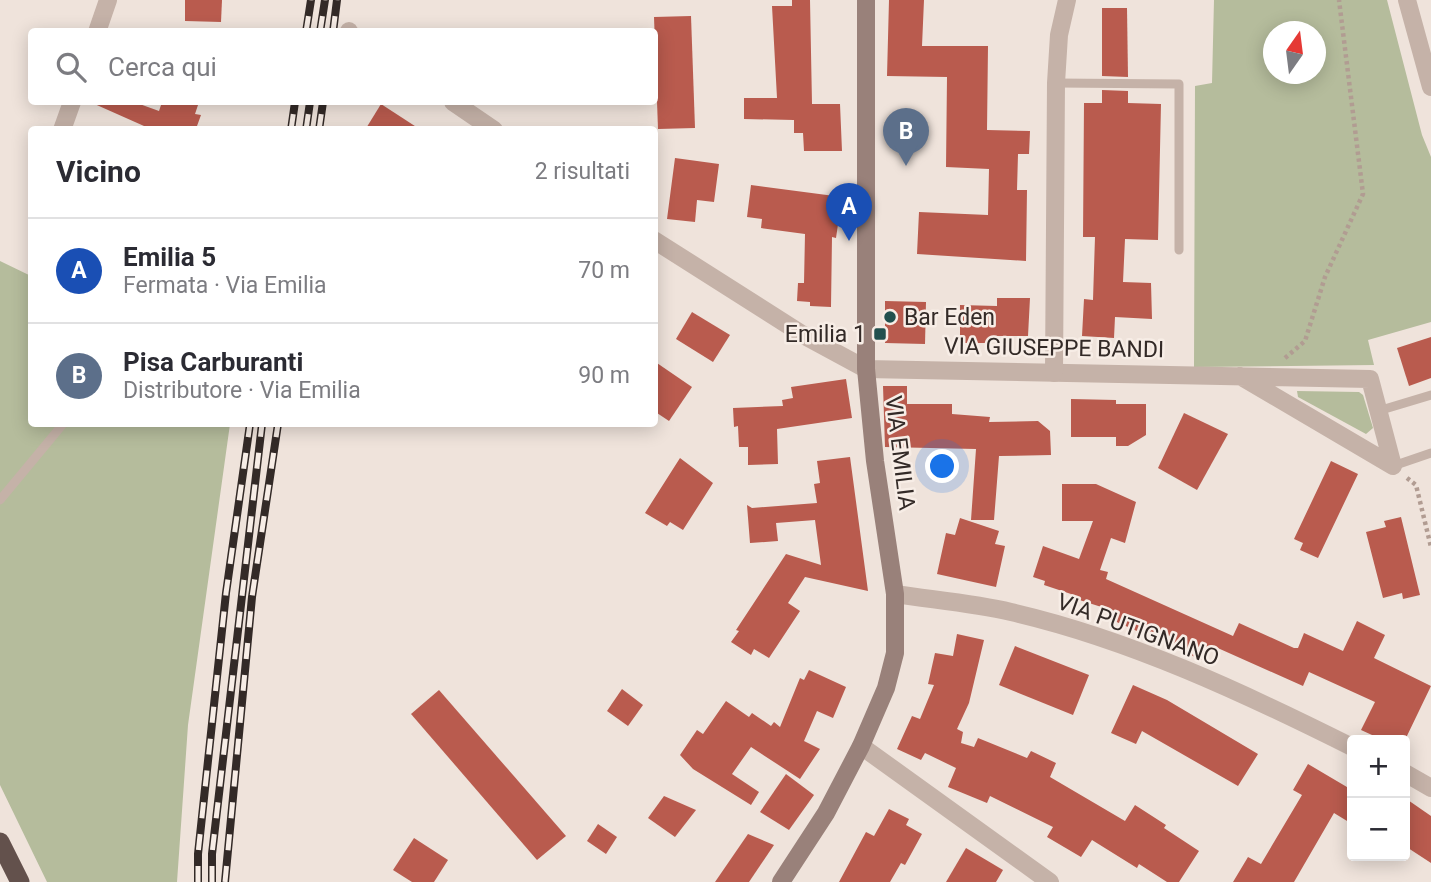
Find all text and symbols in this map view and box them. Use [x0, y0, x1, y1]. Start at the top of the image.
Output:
north arrow [1263, 21, 1326, 84]
search box [28, 28, 658, 105]
icon: search [52, 48, 90, 86]
text: Cerca qui [108, 52, 217, 82]
pin: B [883, 108, 929, 166]
text: Vicino [56, 154, 141, 189]
text: 2 risultati [535, 158, 630, 185]
pin: A [826, 183, 872, 241]
text: Emilia 5 [123, 242, 216, 272]
text: A [71, 257, 87, 284]
text: 70 m [578, 257, 630, 284]
text: Fermata · Via Emilia [123, 272, 327, 299]
place label: Bar Eden [904, 304, 995, 331]
marker: Bar Eden [882, 309, 898, 325]
place label: Emilia 1 [785, 321, 866, 348]
marker: Emilia 1 [872, 326, 888, 342]
street label: VIA GIUSEPPE BANDI [944, 333, 1164, 363]
text: Pisa Carburanti [123, 347, 303, 377]
text: B [72, 362, 86, 389]
text: 90 m [578, 362, 630, 389]
text: Distributore · Via Emilia [123, 377, 361, 404]
street label: VIA EMILIA [880, 394, 920, 512]
your location [925, 449, 959, 483]
street label: VIA PUTIGNANO [1053, 588, 1223, 672]
map controls [1347, 735, 1410, 861]
button: + [1347, 735, 1410, 798]
button: − [1347, 798, 1410, 861]

